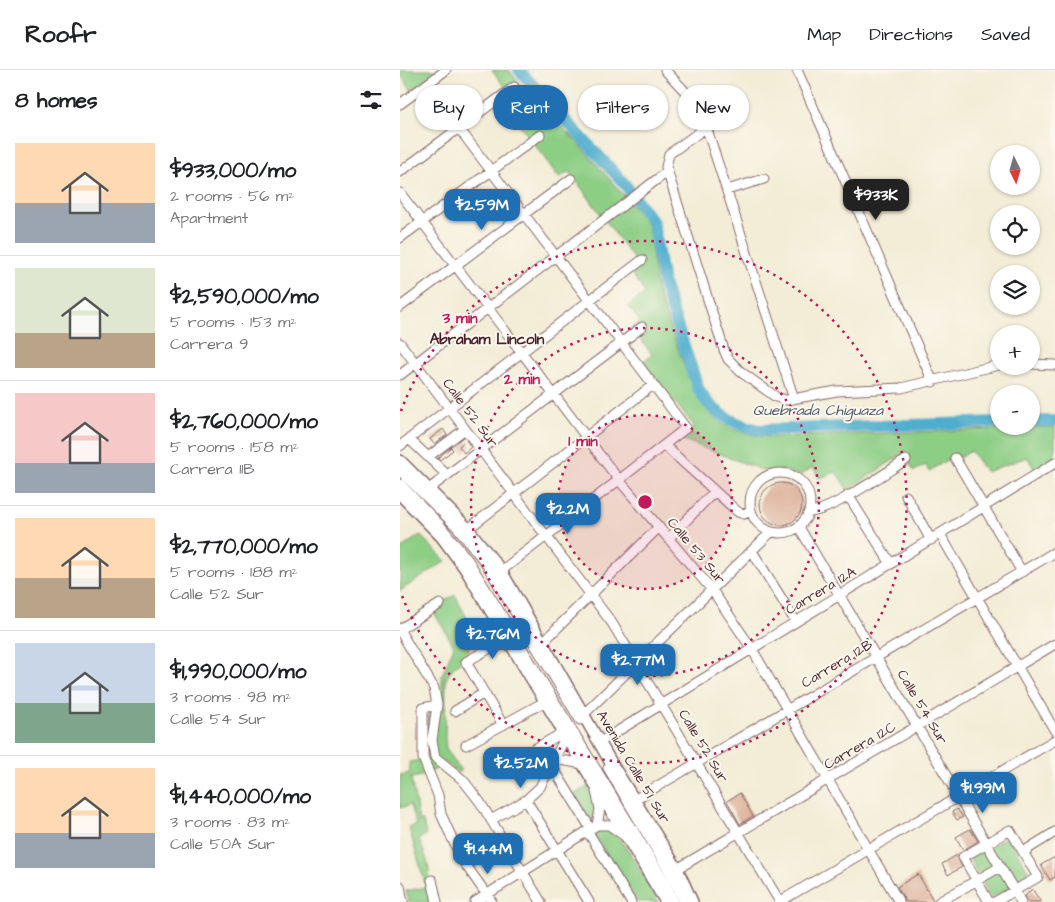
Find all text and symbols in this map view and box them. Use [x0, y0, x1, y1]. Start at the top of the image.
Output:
text: Roofr [25, 18, 97, 52]
text: Map [807, 22, 841, 47]
text: Directions [869, 22, 953, 47]
text: Saved [981, 22, 1030, 47]
chip: Buy [415, 85, 483, 130]
chip: Rent [493, 85, 568, 130]
chip: Filters [578, 85, 668, 130]
chip: New [678, 85, 749, 130]
text: 8 homes [15, 86, 97, 115]
icon: filters [357, 86, 385, 114]
north arrow [990, 145, 1040, 195]
map controls [990, 145, 1040, 435]
text: $933,000/mo [170, 156, 296, 185]
icon: home [55, 163, 115, 223]
pin: $933K [841, 178, 911, 221]
text: $933K [854, 184, 898, 206]
text: 2 rooms · 56 m² [170, 185, 294, 207]
pin: $2.59M [441, 189, 523, 231]
text: $2.59M [455, 194, 509, 216]
button: locate [990, 205, 1040, 255]
text: Apartment [170, 207, 248, 229]
button: layers [990, 265, 1040, 315]
text: $2,590,000/mo [170, 282, 319, 311]
icon: home [55, 288, 115, 348]
text: 3 min [441, 308, 478, 329]
text: 5 rooms · 153 m² [170, 311, 296, 333]
button: + [990, 325, 1040, 375]
district label: Abraham Lincoln [430, 329, 545, 350]
text: Carrera 9 [170, 333, 248, 355]
text: 2 min [503, 369, 541, 390]
street label: Calle 52 Sur [437, 374, 503, 452]
button: − [990, 385, 1040, 435]
water label: Quebrada Chiguaza [753, 400, 885, 422]
text: $2,760,000/mo [170, 407, 318, 436]
icon: home [55, 413, 115, 473]
text: 1 min [568, 431, 598, 452]
text: 5 rooms · 158 m² [170, 436, 299, 458]
text: Carrera 11B [170, 458, 255, 480]
pin: $2.2M [533, 492, 603, 535]
centre of rings [636, 493, 654, 511]
text: $2.2M [547, 498, 589, 520]
street label: Calle 53 Sur [662, 514, 730, 589]
text: $2,770,000/mo [170, 532, 318, 561]
icon: home [55, 538, 115, 598]
text: 5 rooms · 188 m² [170, 561, 298, 583]
street label: Carrera 12A [782, 562, 860, 620]
text: Calle 52 Sur [170, 583, 264, 605]
pin: $2.76M [452, 618, 534, 660]
text: $2.76M [466, 623, 520, 645]
street label: Carrera 12B [797, 635, 877, 693]
pin: $2.77M [597, 644, 679, 686]
text: $2.77M [611, 649, 665, 671]
text: $1,990,000/mo [170, 657, 306, 686]
icon: home [55, 663, 115, 723]
street label: Calle 54 Sur [892, 666, 952, 748]
text: 3 rooms · 98 m² [170, 686, 291, 708]
street label: Calle 52 Sur [673, 706, 733, 787]
street label: Avenida Calle 51 Sur [591, 707, 675, 827]
text: Calle 54 Sur [170, 708, 265, 730]
street label: Carrera 12C [820, 717, 900, 775]
pin: $2.52M [480, 746, 562, 789]
text: $2.52M [494, 752, 548, 774]
pin: $1.99M [942, 772, 1024, 814]
text: $1.99M [961, 777, 1005, 799]
text: $1,440,000/mo [170, 782, 311, 811]
icon: home [55, 788, 115, 848]
text: 3 rooms · 83 m² [170, 811, 290, 833]
pin: $1.44M [447, 832, 529, 875]
text: Calle 50A Sur [170, 833, 275, 855]
text: $1.44M [464, 838, 512, 860]

